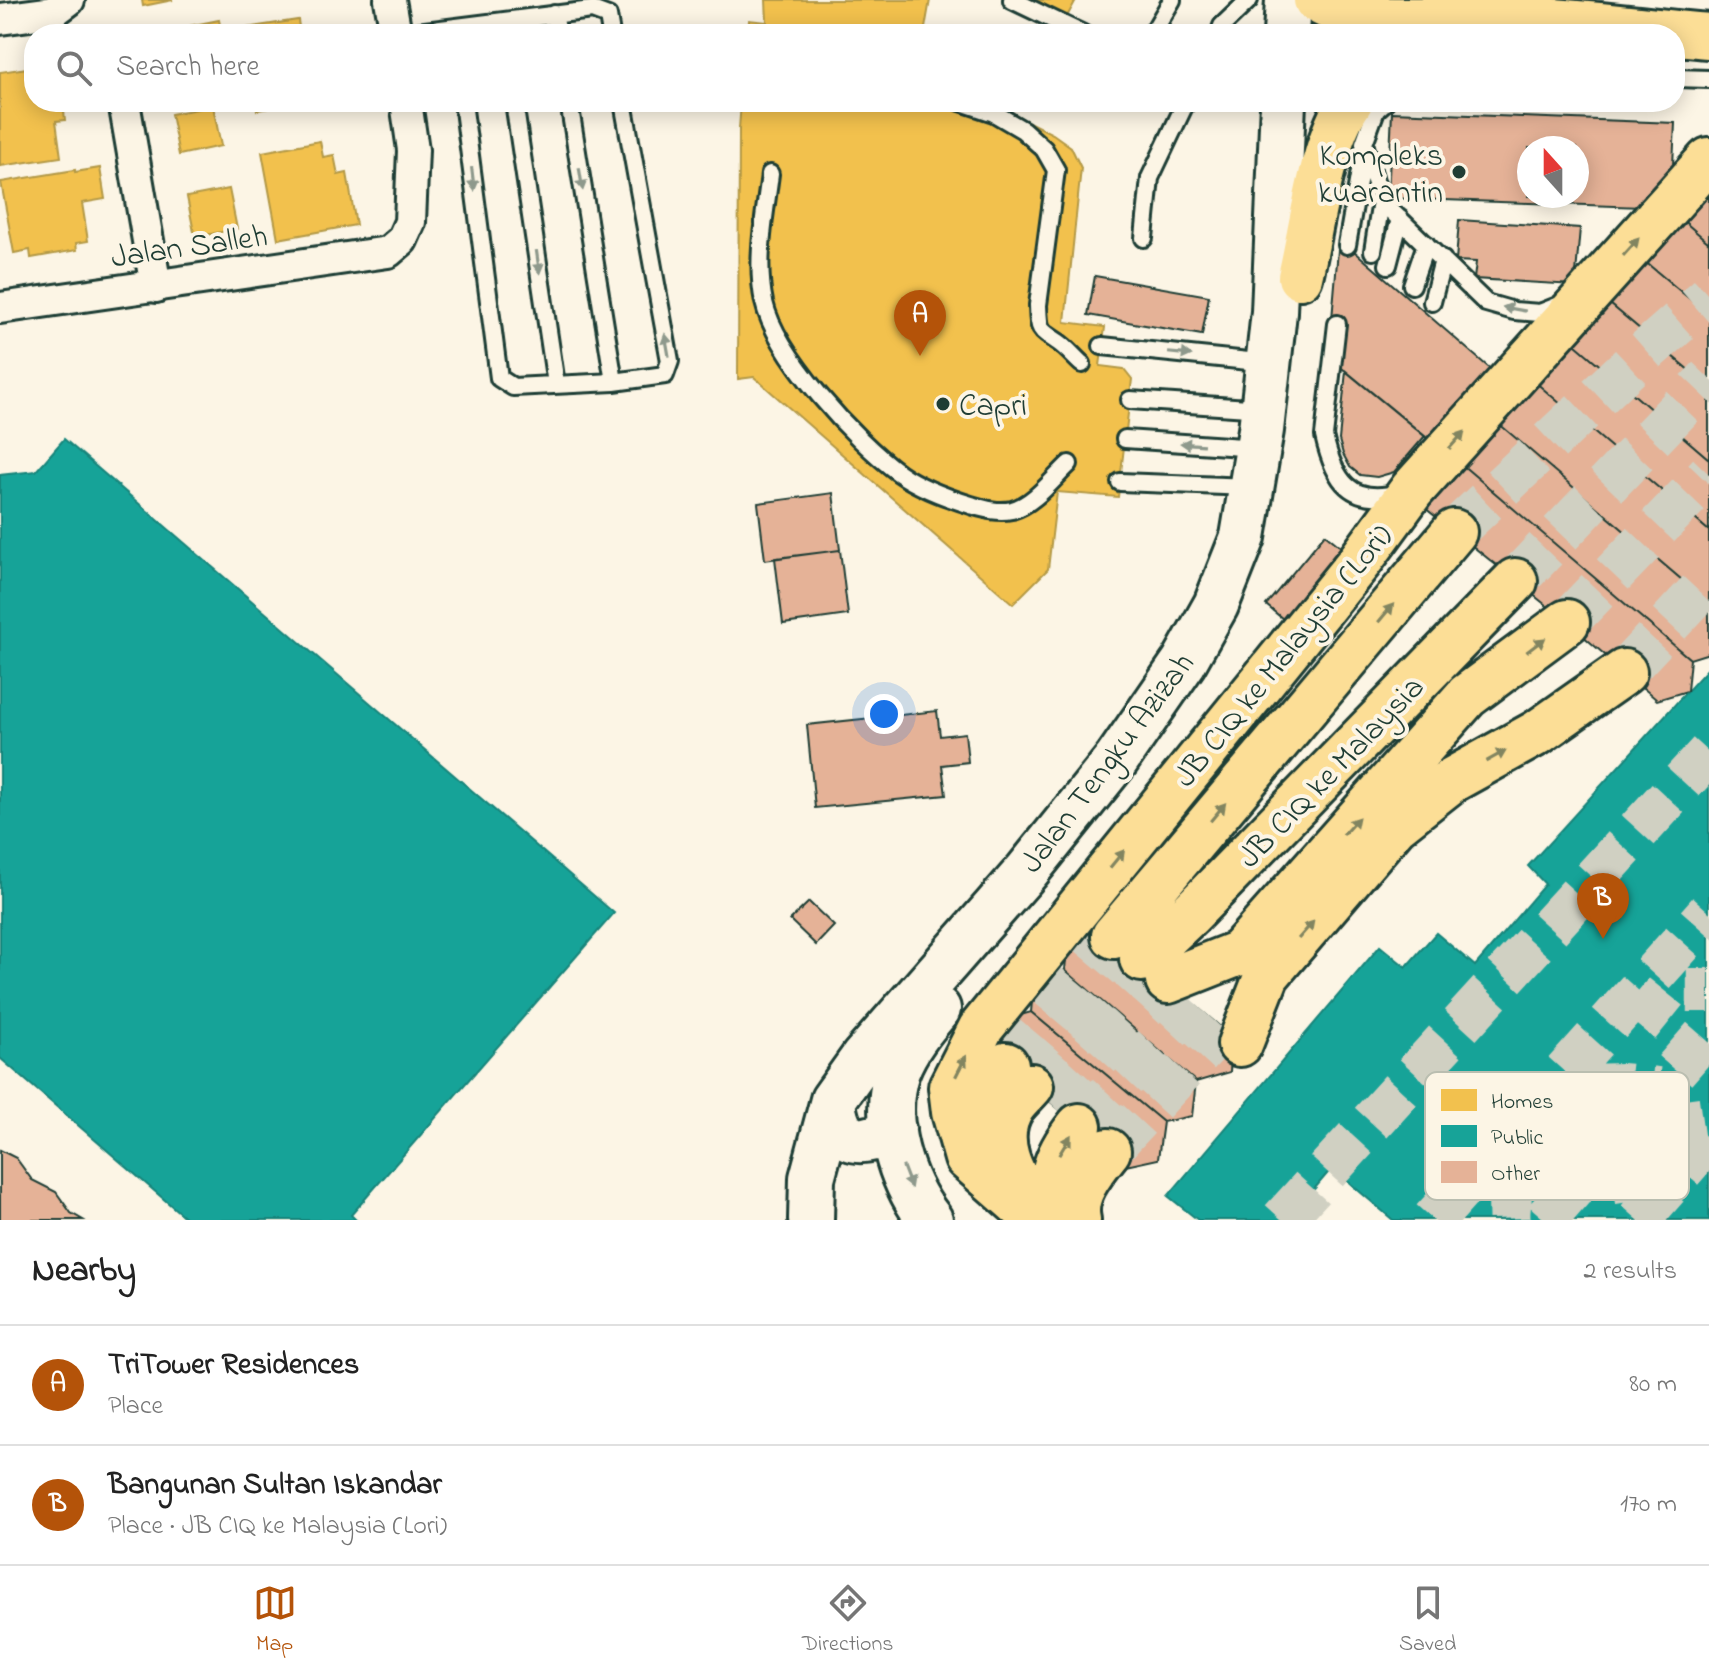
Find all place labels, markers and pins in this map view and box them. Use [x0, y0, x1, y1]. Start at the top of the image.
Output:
place label: Kompleks kuarantin [1318, 134, 1443, 218]
marker: Kompleks kuarantin [1450, 163, 1468, 181]
pin: A [894, 290, 946, 356]
place label: Capri [959, 384, 1027, 431]
marker: Capri [934, 395, 952, 413]
pin: B [1577, 873, 1629, 939]

